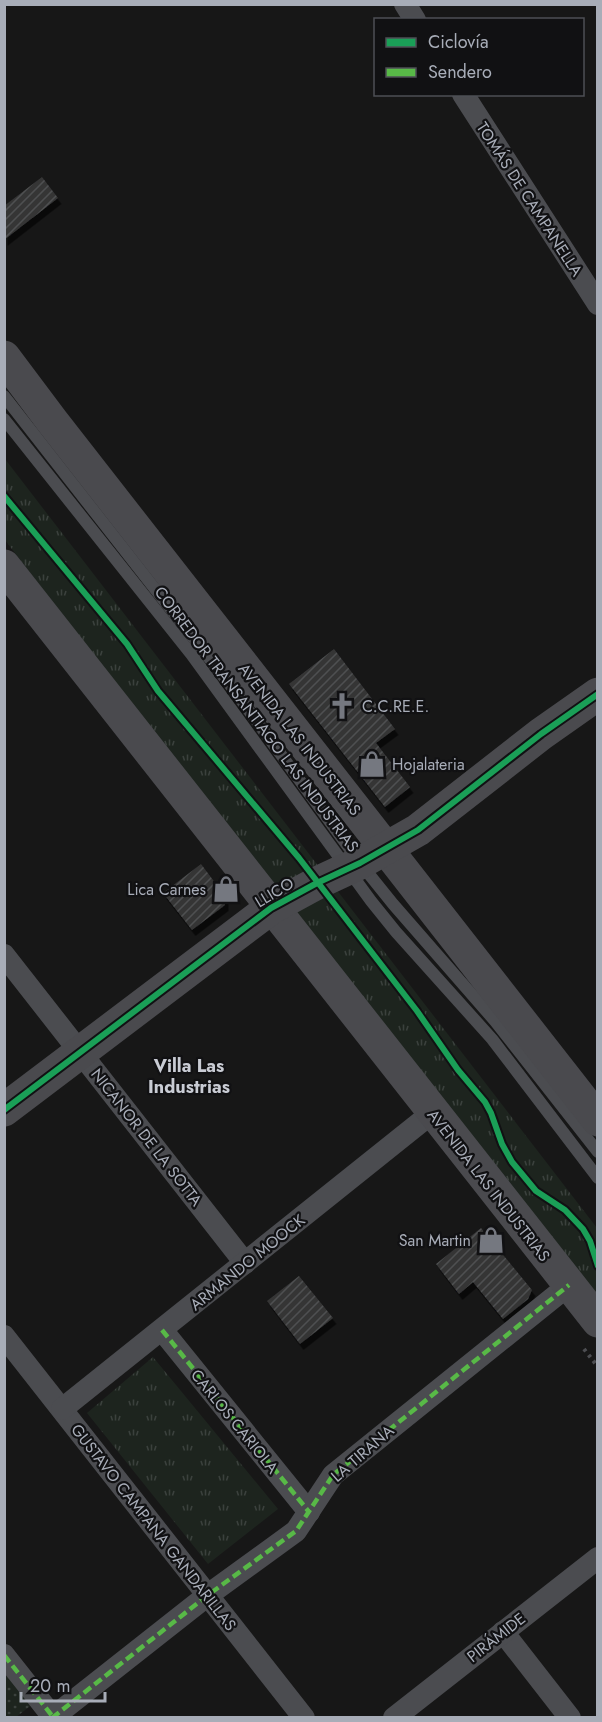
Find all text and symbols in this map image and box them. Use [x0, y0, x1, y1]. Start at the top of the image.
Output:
legend [374, 18, 584, 96]
text: Ciclovía [428, 29, 489, 55]
text: Sendero [428, 59, 492, 85]
street label: TOMÁS DE CAMPANELLA [471, 118, 588, 281]
street label: CORREDOR TRANSANTIAGO LAS INDUSTRIAS [149, 582, 364, 857]
street label: AVENIDA LAS INDUSTRIAS [233, 658, 367, 821]
church icon: C.C.RE.E. [327, 691, 357, 721]
place label: C.C.RE.E. [362, 695, 429, 718]
shop icon: Hojalateria [357, 749, 387, 779]
place label: Hojalateria [392, 753, 465, 776]
street label: LLICO [250, 872, 298, 913]
shop icon: Lica Carnes [211, 874, 241, 904]
place label: Lica Carnes [127, 878, 206, 901]
district label: Villa Las Industrias [148, 1053, 230, 1100]
street label: NICANOR DE LA SOTTA [85, 1064, 208, 1211]
street label: AVENIDA LAS INDUSTRIAS [422, 1104, 556, 1267]
street label: ARMANDO MOOCK [185, 1209, 310, 1316]
shop icon: San Martin [476, 1225, 506, 1255]
place label: San Martin [399, 1229, 471, 1252]
street label: CARLOS CARIOLA [185, 1364, 284, 1479]
street label: GUSTAVO CAMPANA GANDARILLAS [65, 1419, 242, 1636]
street label: LA TIRANA [326, 1419, 399, 1487]
street label: PIRÁMIDE [462, 1607, 530, 1668]
scale bar [21, 1665, 105, 1703]
text: 20 m [30, 1673, 70, 1699]

